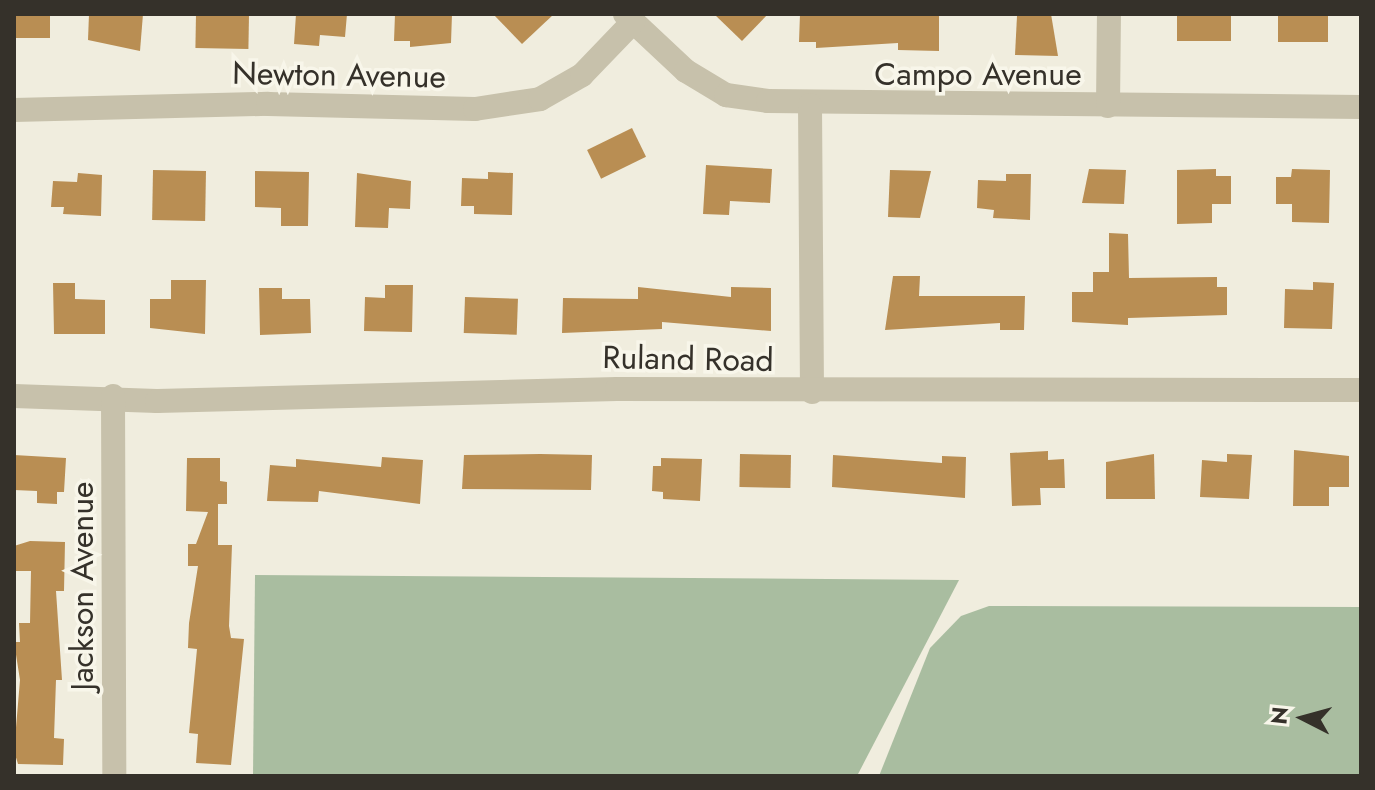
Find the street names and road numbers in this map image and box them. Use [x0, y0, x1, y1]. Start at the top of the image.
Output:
street label: Newton Avenue [232, 54, 446, 96]
street label: Campo Avenue [874, 55, 1082, 93]
street label: Ruland Road [602, 338, 774, 380]
street label: Jackson Avenue [63, 482, 101, 690]

